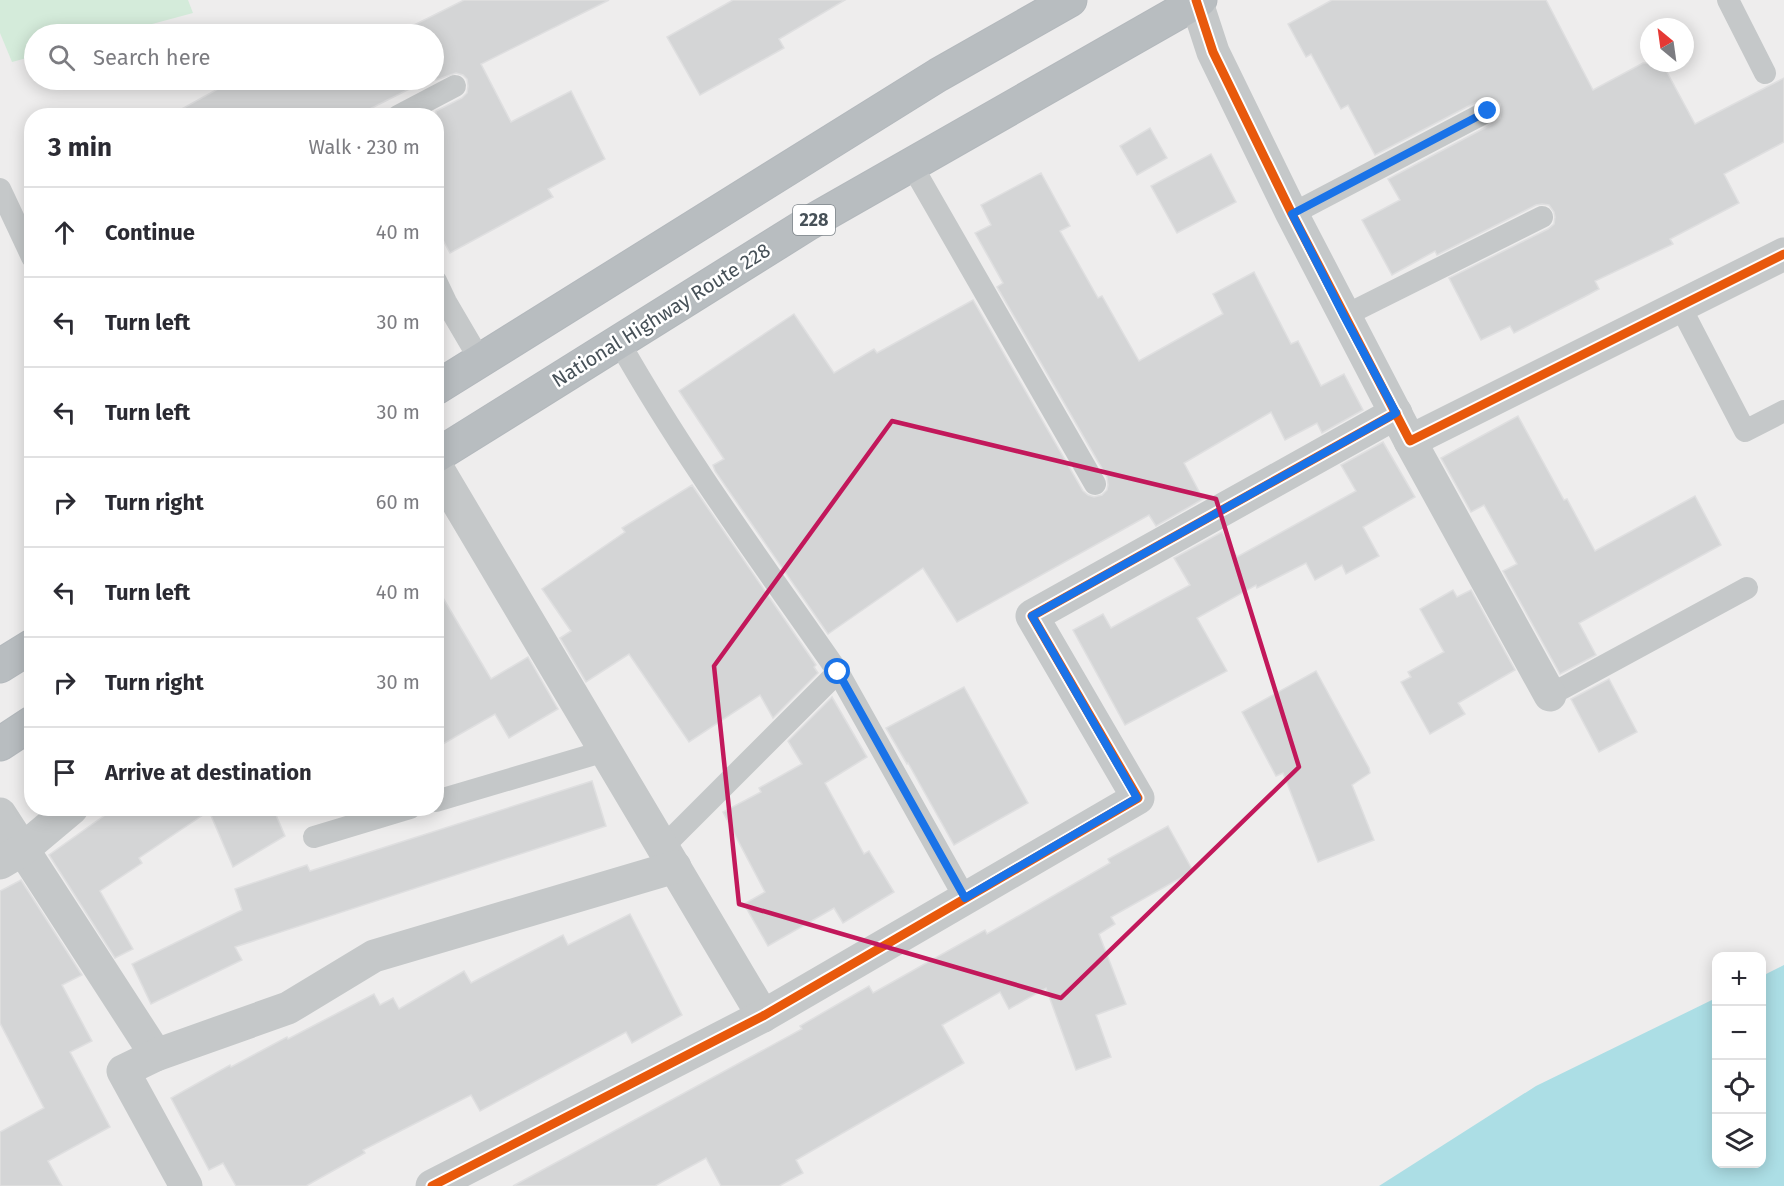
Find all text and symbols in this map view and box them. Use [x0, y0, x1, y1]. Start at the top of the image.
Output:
north arrow [1640, 18, 1694, 72]
search box [24, 24, 444, 90]
icon: search [45, 41, 78, 74]
text: Search here [93, 44, 211, 71]
route end [1474, 97, 1500, 123]
text: 3 min [48, 132, 112, 163]
text: Walk · 230 m [309, 135, 420, 159]
road number: 228 [793, 205, 835, 235]
icon: ahead [48, 216, 81, 249]
text: Continue [105, 219, 195, 246]
text: 40 m [376, 220, 420, 244]
street label: National Highway Route 228 [547, 238, 775, 392]
icon: left [48, 306, 81, 339]
text: Turn left [105, 309, 190, 336]
text: 30 m [376, 310, 420, 334]
icon: left [48, 396, 81, 429]
text: Turn left [105, 399, 190, 426]
text: 30 m [376, 400, 420, 424]
icon: right [48, 486, 81, 519]
text: Turn right [105, 489, 204, 516]
text: 60 m [376, 490, 420, 514]
icon: left [48, 576, 81, 609]
text: Turn left [105, 579, 190, 606]
text: 40 m [376, 580, 420, 604]
route start [824, 658, 850, 684]
icon: right [48, 666, 81, 699]
text: Turn right [105, 669, 204, 696]
text: 30 m [376, 670, 420, 694]
icon: arrive [48, 756, 81, 789]
text: Arrive at destination [105, 759, 312, 786]
map controls [1712, 952, 1766, 1168]
button: + [1712, 952, 1766, 1006]
button: − [1712, 1006, 1766, 1060]
button: locate [1712, 1060, 1766, 1114]
button: layers [1712, 1114, 1766, 1168]

